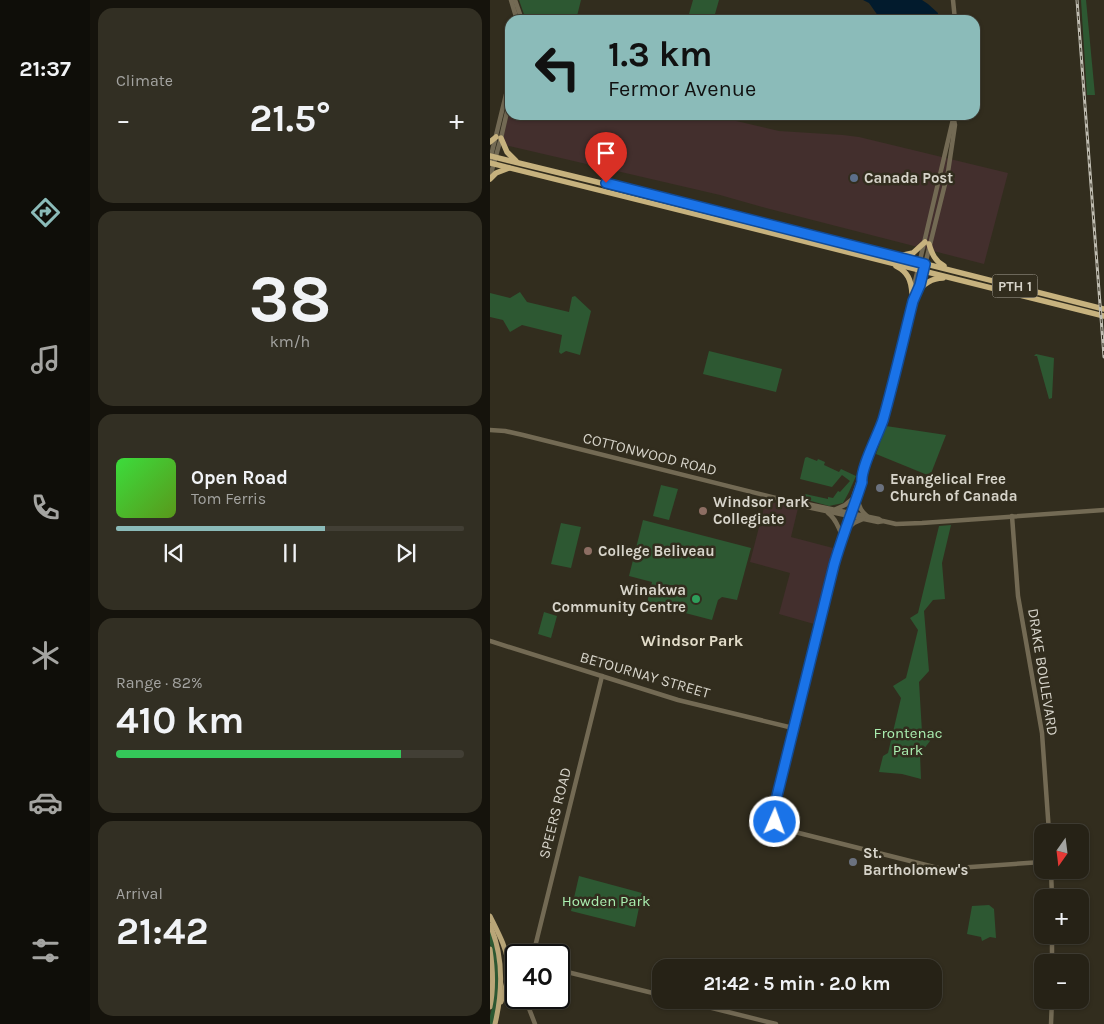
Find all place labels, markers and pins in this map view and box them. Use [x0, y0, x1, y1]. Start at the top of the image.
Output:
pin [585, 132, 627, 183]
place label: Canada Post [864, 169, 953, 187]
marker: Canada Post [848, 172, 860, 184]
place label: Evangelical Free Church of Canada [890, 470, 1017, 505]
marker: Evangelical Free Church of Canada [874, 482, 886, 494]
place label: Windsor Park Collegiate [713, 493, 809, 528]
marker: Windsor Park Collegiate [697, 505, 709, 517]
place label: College Beliveau [598, 542, 715, 560]
marker: College Beliveau [582, 545, 594, 557]
place label: Winakwa Community Centre [552, 581, 686, 616]
marker: Winakwa Community Centre [690, 593, 702, 605]
place label: St. Bartholomew's [863, 844, 968, 879]
marker: St. Bartholomew's [847, 856, 859, 868]

